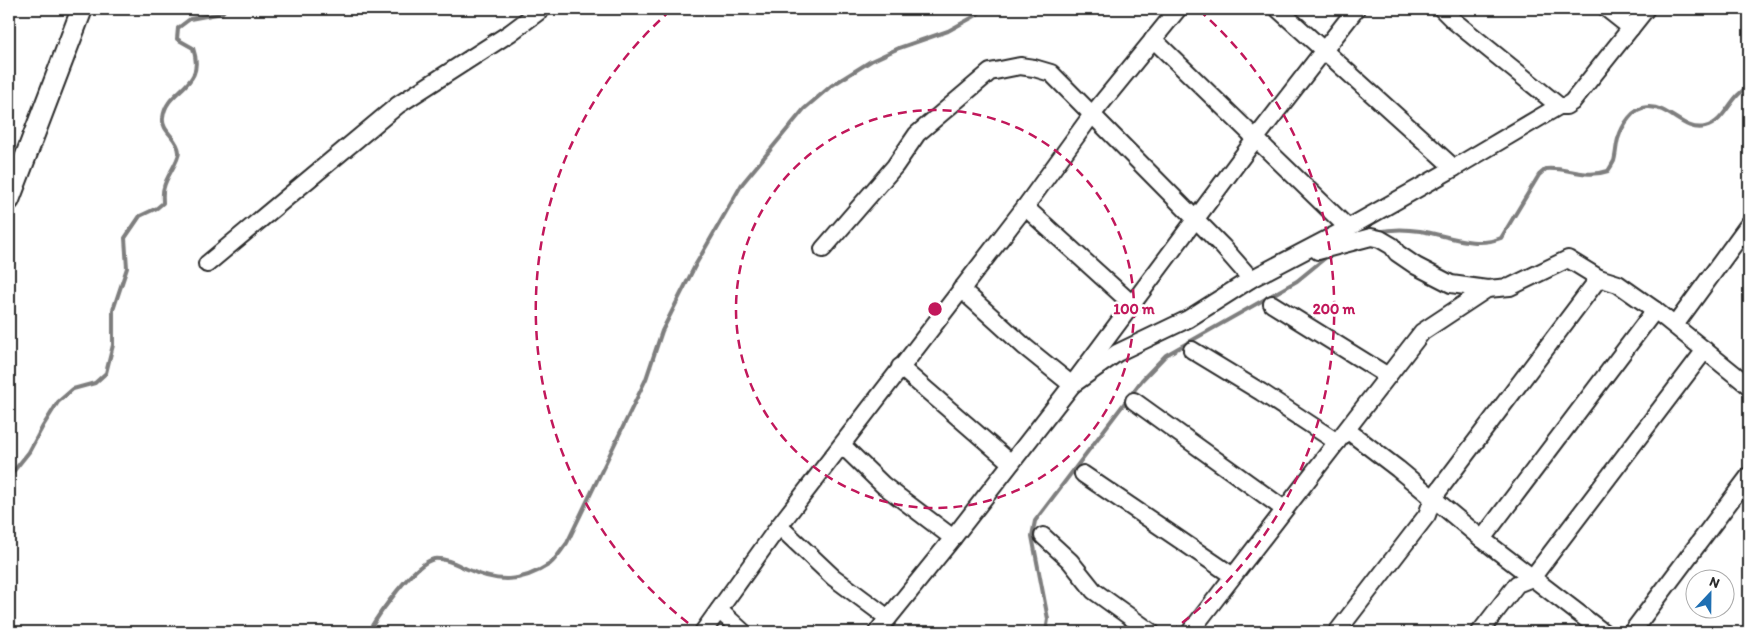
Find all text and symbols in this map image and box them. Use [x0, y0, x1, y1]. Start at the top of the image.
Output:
centre of rings [926, 300, 944, 318]
text: 100 m [1113, 300, 1155, 318]
text: 200 m [1313, 300, 1356, 318]
north arrow [1686, 568, 1736, 618]
text: N [1707, 573, 1722, 592]

